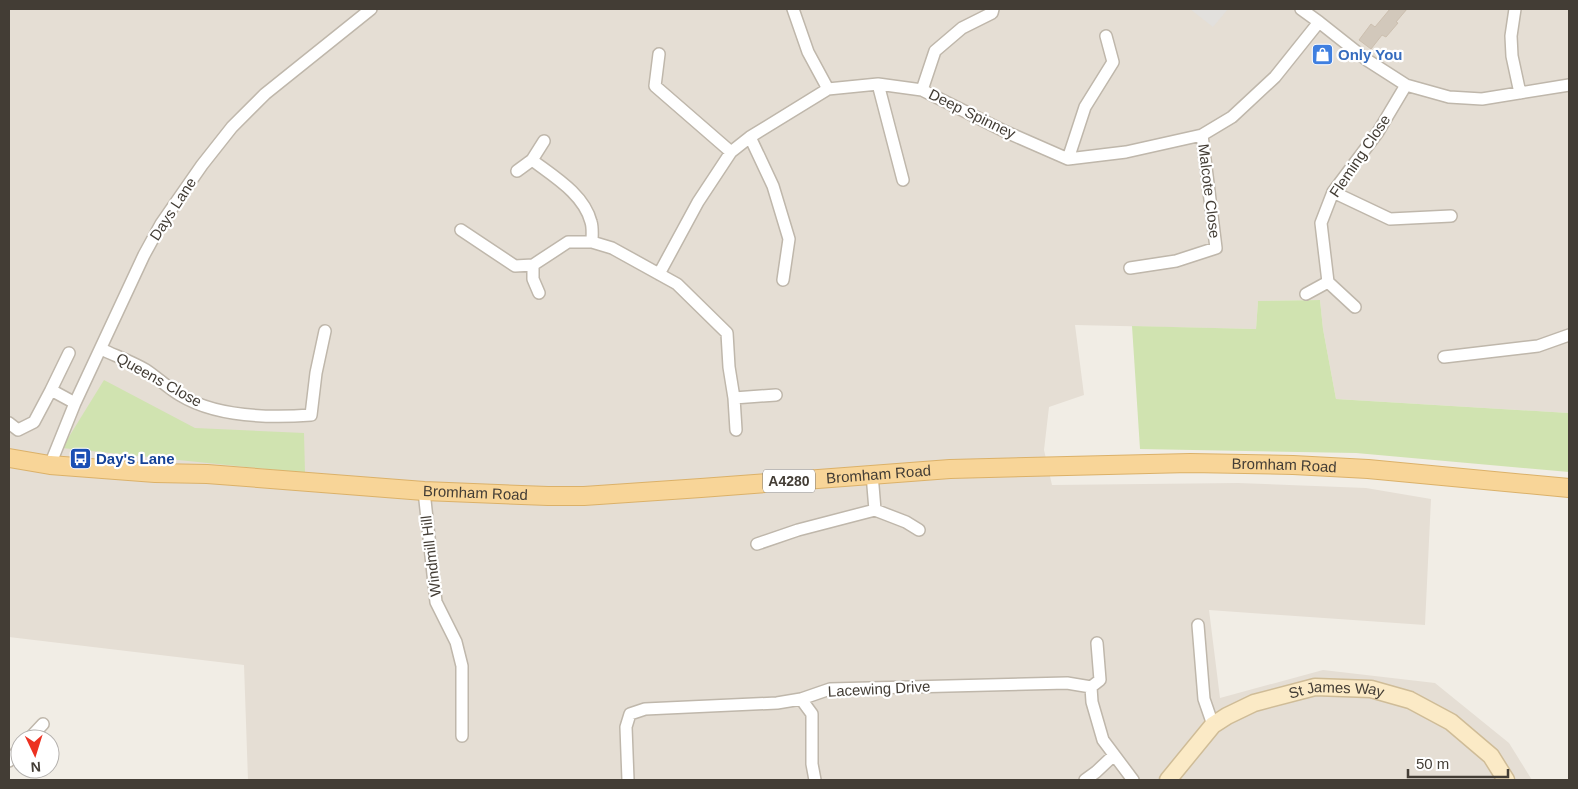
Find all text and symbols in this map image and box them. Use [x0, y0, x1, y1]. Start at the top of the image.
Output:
shop icon: Only You [1310, 43, 1334, 67]
place label: Only You [1338, 46, 1402, 63]
street label: Deep Spinney [926, 85, 1019, 142]
street label: Fleming Close [1326, 111, 1393, 200]
street label: Malcote Close [1195, 143, 1224, 239]
street label: Days Lane [146, 174, 199, 243]
street label: Queens Close [114, 349, 205, 410]
bus stop icon: Day's Lane [68, 447, 92, 471]
place label: Day's Lane [96, 450, 175, 467]
street label: Bromham Road [1232, 455, 1337, 475]
street label: Bromham Road [825, 461, 932, 486]
road number: A4280 [763, 470, 815, 492]
street label: Bromham Road [423, 482, 528, 503]
street label: Windmill Hill [417, 514, 444, 598]
street label: Lacewing Drive [827, 677, 931, 700]
street label: St James Way [1287, 678, 1387, 702]
north arrow [10, 729, 60, 779]
scale bar [1408, 746, 1508, 778]
text: 50 m [1416, 755, 1449, 772]
text: N [30, 759, 42, 775]

